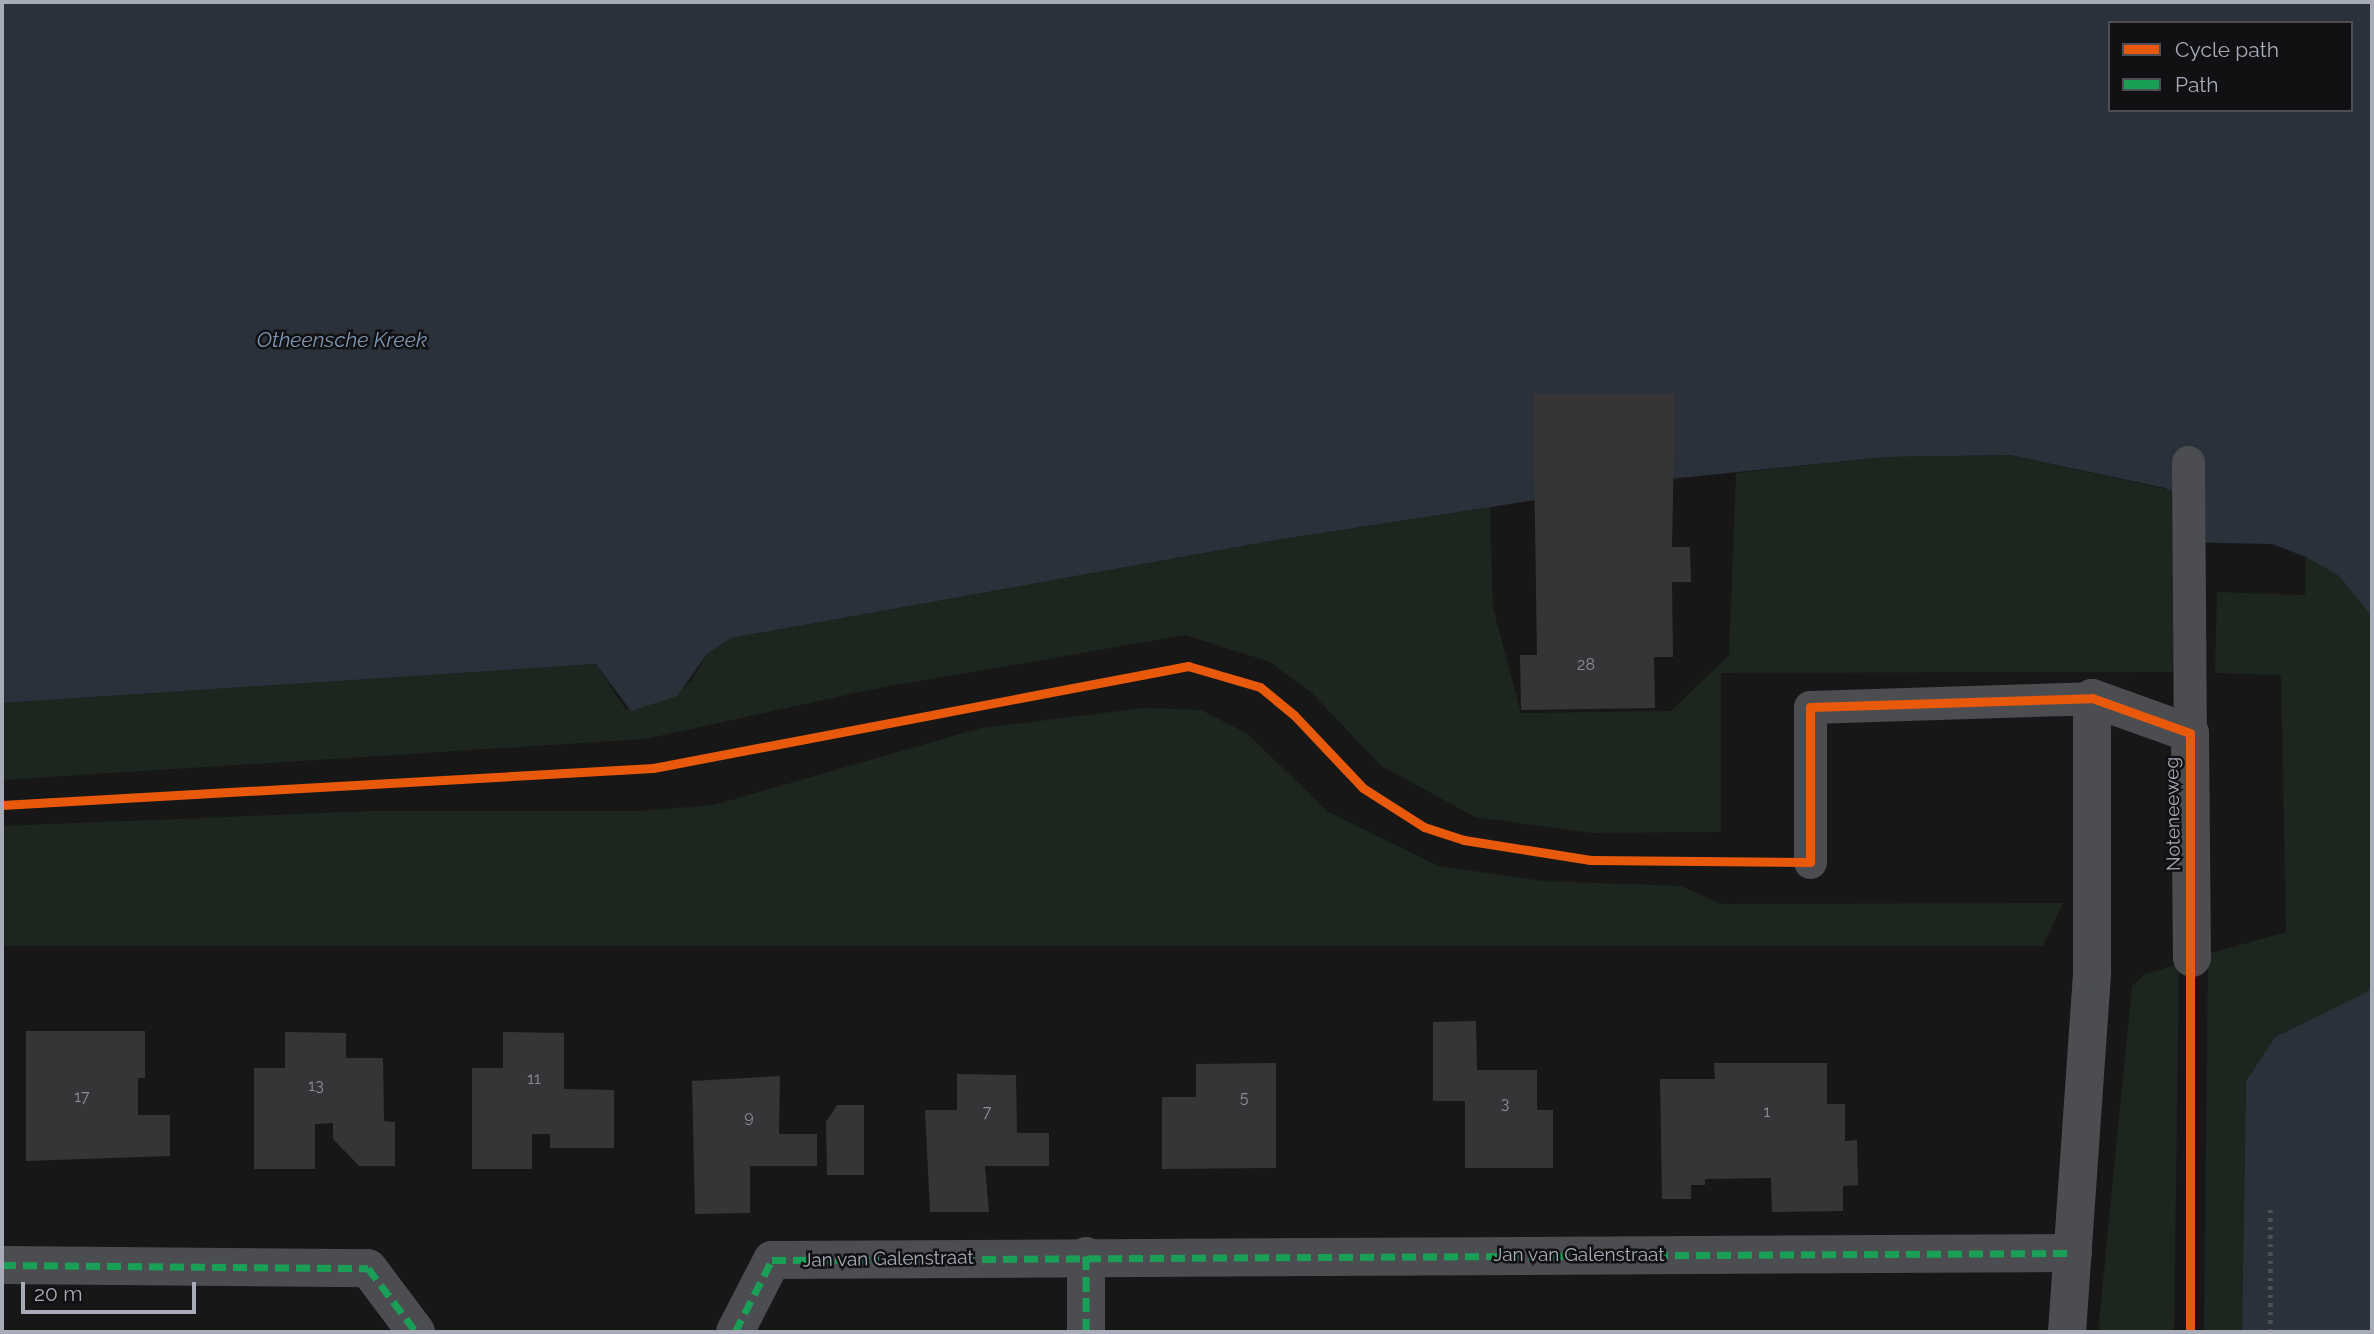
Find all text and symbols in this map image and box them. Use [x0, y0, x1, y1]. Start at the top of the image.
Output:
legend [2108, 21, 2353, 112]
text: Cycle path [2175, 37, 2279, 62]
text: Path [2175, 72, 2219, 97]
water label: Otheensche Kreek [257, 327, 427, 353]
house number: 28 [1577, 655, 1595, 675]
street label: Noteneeweg [2161, 757, 2185, 871]
house number: 11 [527, 1069, 541, 1089]
house number: 13 [308, 1076, 324, 1096]
house number: 17 [74, 1087, 90, 1107]
house number: 5 [1240, 1088, 1248, 1108]
house number: 3 [1501, 1094, 1509, 1114]
house number: 7 [983, 1102, 991, 1122]
house number: 1 [1764, 1102, 1770, 1122]
house number: 9 [744, 1107, 754, 1127]
street label: Jan van Galenstraat [1493, 1244, 1665, 1266]
street label: Jan van Galenstraat [802, 1246, 974, 1272]
scale bar [24, 1268, 200, 1312]
text: 20 m [34, 1281, 82, 1306]

